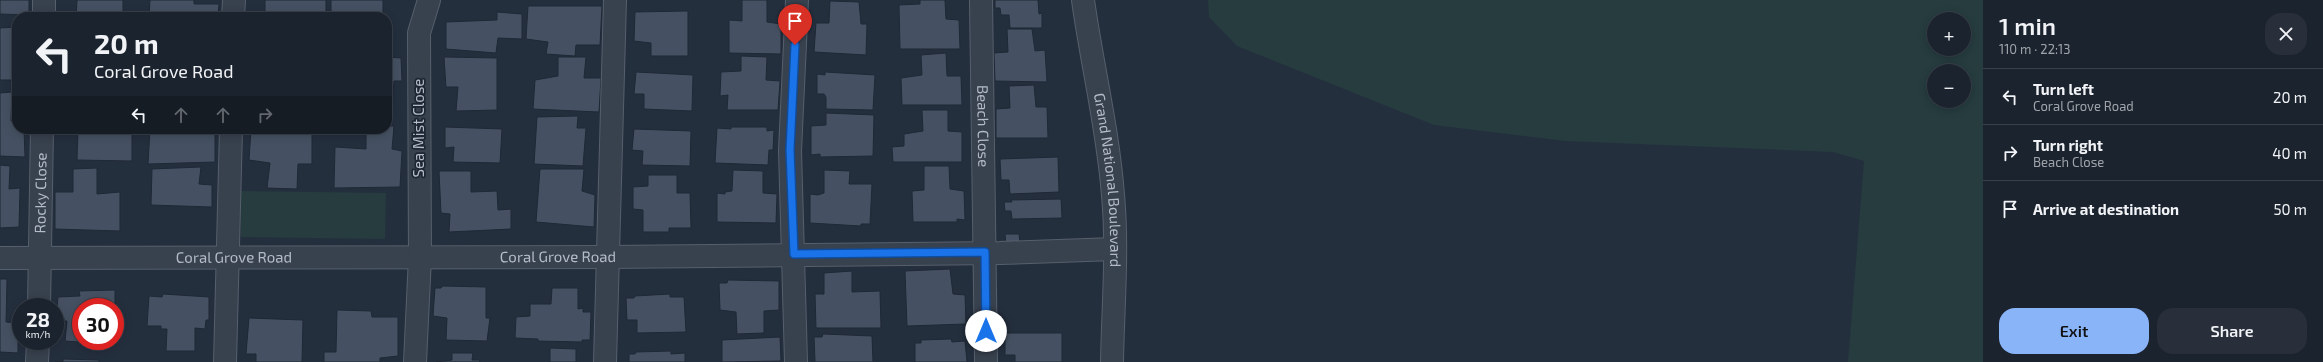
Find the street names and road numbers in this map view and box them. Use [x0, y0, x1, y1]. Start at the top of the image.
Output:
street label: Sea Mist Close [409, 79, 427, 177]
street label: Beach Close [974, 85, 993, 167]
street label: Grand National Boulevard [1091, 91, 1125, 267]
street label: Rocky Close [30, 152, 50, 234]
street label: Coral Grove Road [500, 247, 616, 265]
street label: Coral Grove Road [176, 248, 292, 266]

